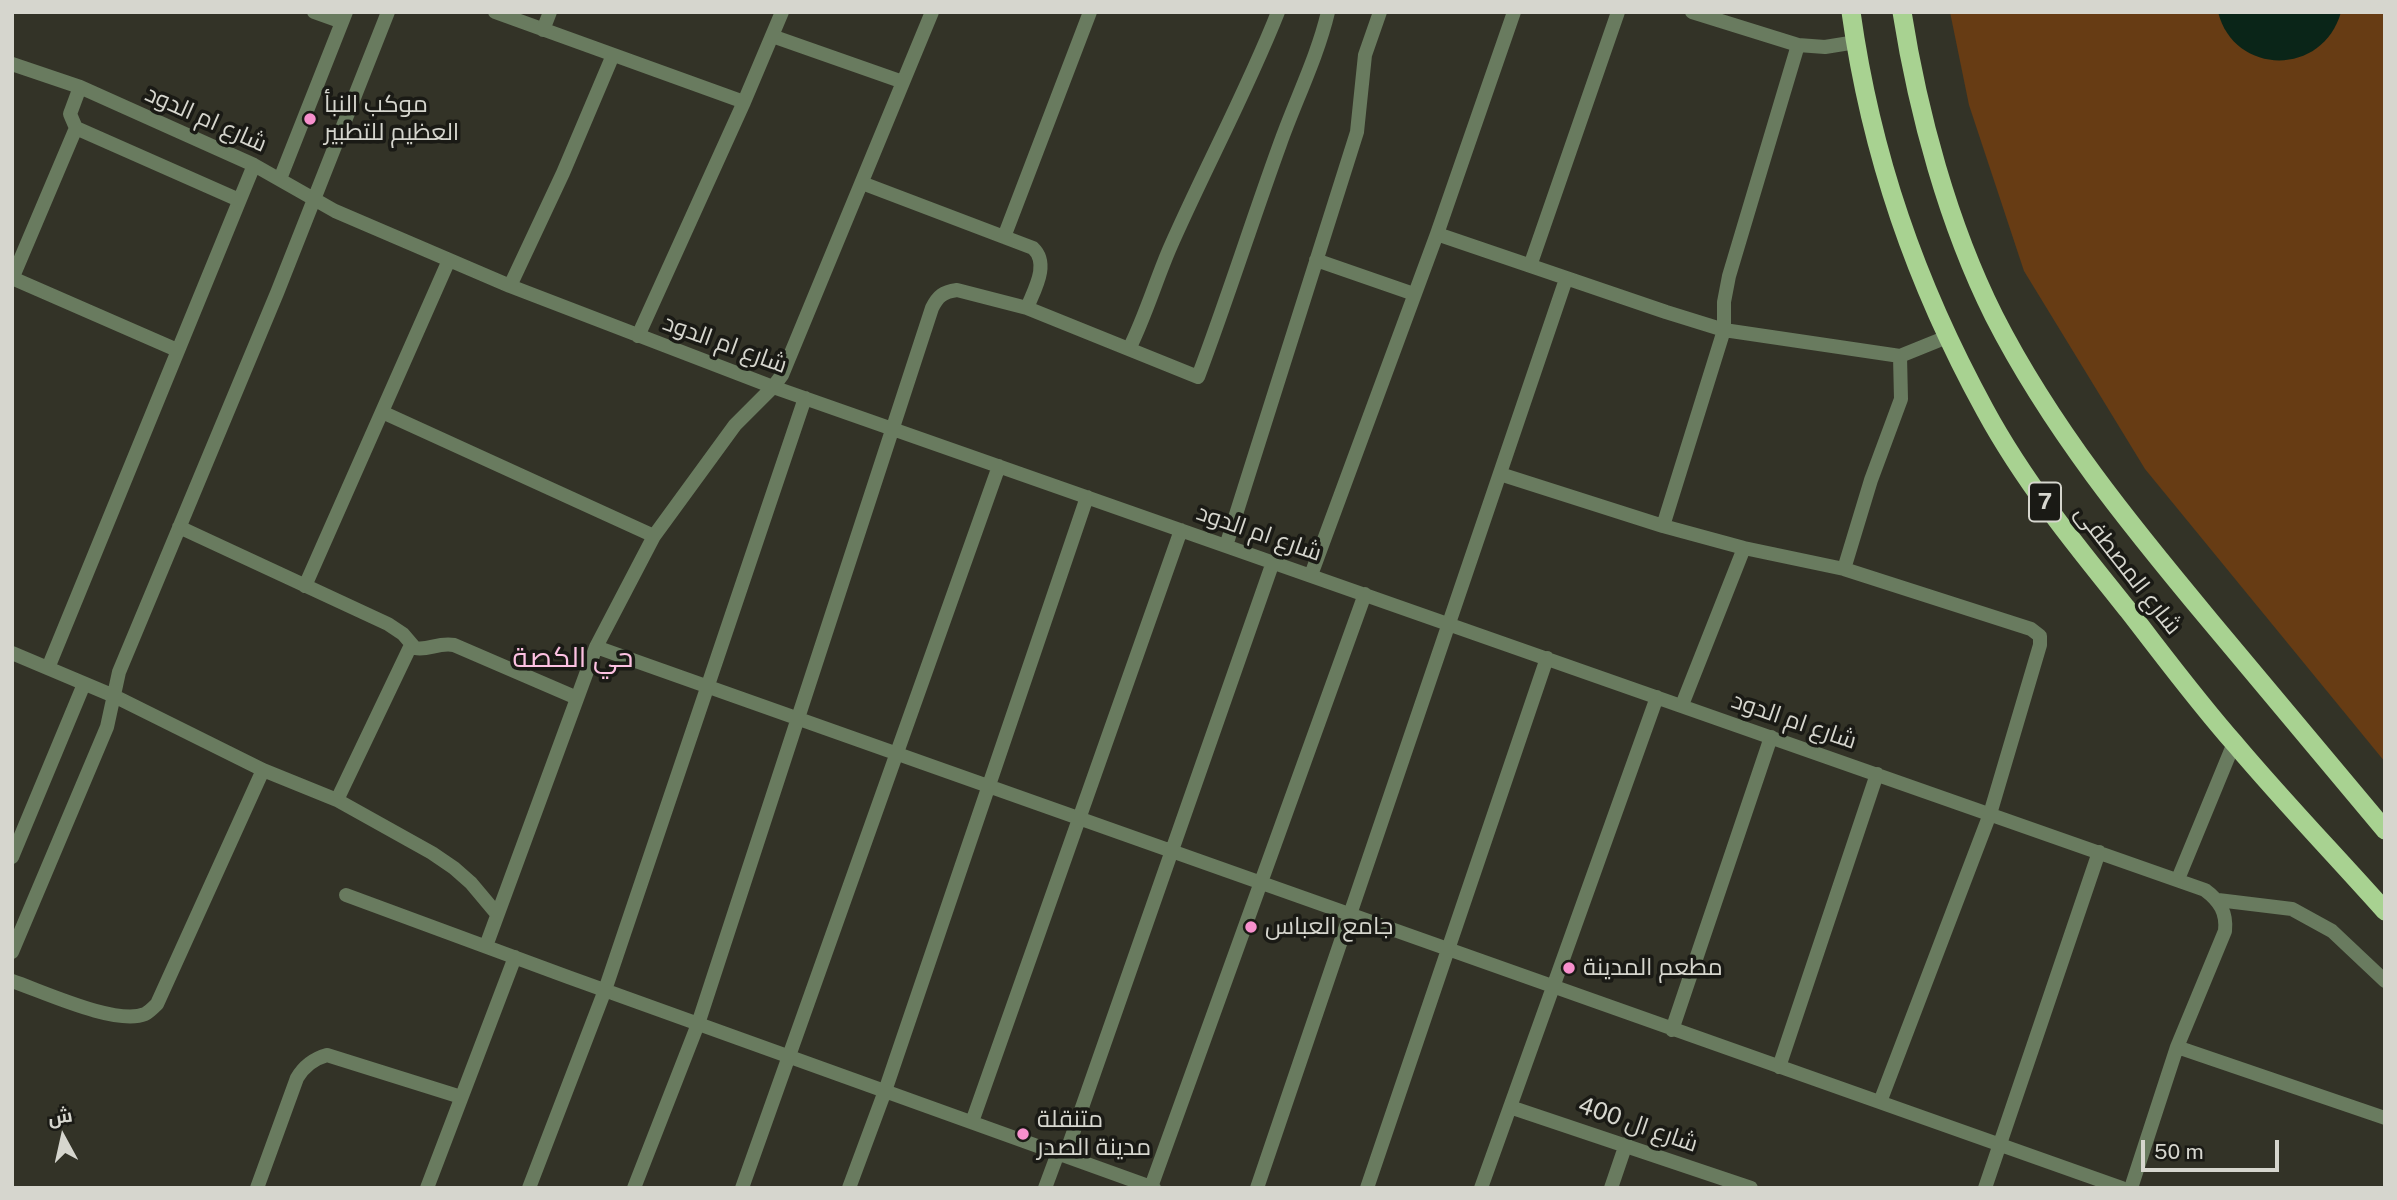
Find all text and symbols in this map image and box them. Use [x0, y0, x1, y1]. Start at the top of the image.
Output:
street label: شارع ام الدود [141, 79, 271, 159]
place label: موكب النبأ العظيم للتطبير [324, 91, 459, 147]
marker: موكب النبأ العظيم للتطبير [302, 111, 318, 127]
street label: شارع ام الدود [659, 308, 791, 380]
road number: 7 [2029, 482, 2061, 522]
street label: شارع ام الدود [1193, 498, 1325, 568]
street label: شارع المصطفى [2068, 499, 2188, 641]
district label: حي الكصة [513, 641, 633, 675]
street label: شارع ام الدود [1728, 686, 1860, 756]
place label: جامع العباس [1265, 913, 1393, 941]
marker: جامع العباس [1243, 919, 1259, 935]
place label: مطعم المدينة [1583, 954, 1723, 982]
marker: مطعم المدينة [1561, 960, 1577, 976]
street label: شارع ال 400 [1574, 1091, 1702, 1159]
north arrow [28, 1102, 98, 1172]
text: ش [46, 1104, 74, 1129]
place label: متنقلة مدينة الصدر [1037, 1106, 1151, 1162]
marker: متنقلة مدينة الصدر [1015, 1126, 1031, 1142]
scale bar [2145, 1126, 2283, 1170]
text: 50 m [2154, 1139, 2204, 1164]

